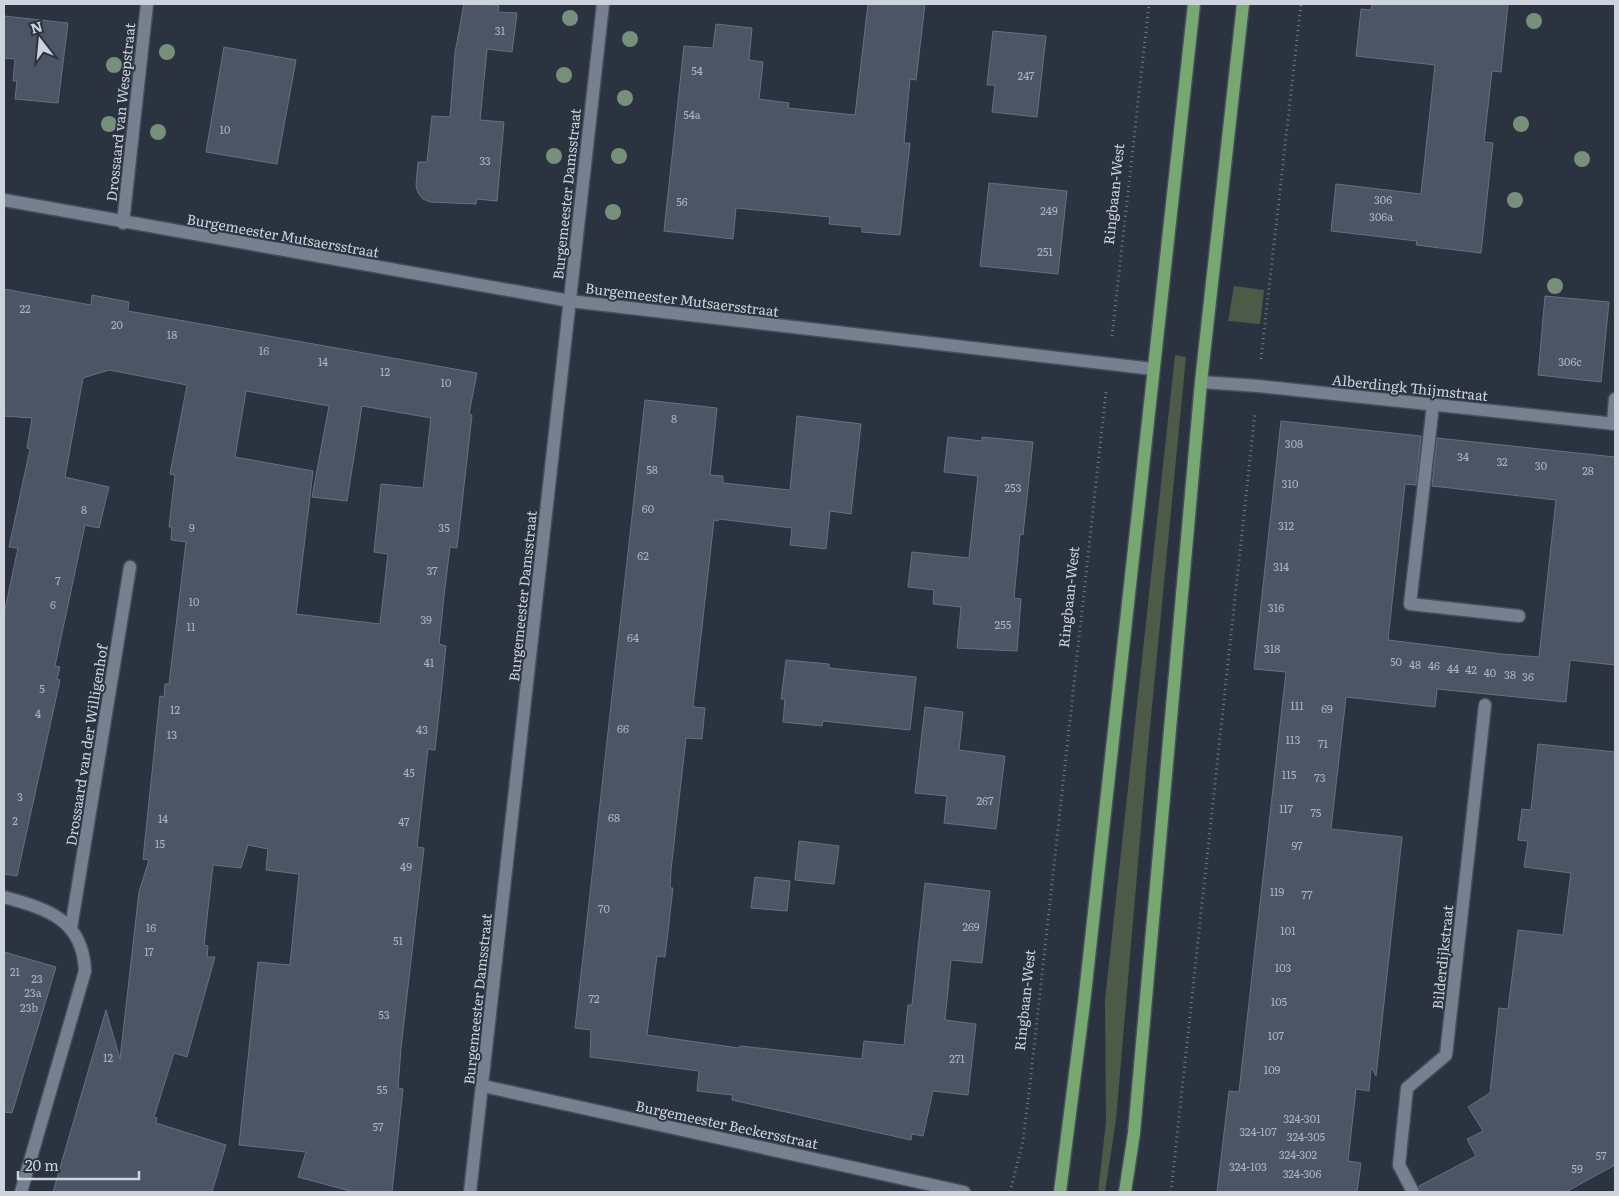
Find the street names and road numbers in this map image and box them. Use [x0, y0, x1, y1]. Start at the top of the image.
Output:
street label: Drossaard van Wesepstraat [101, 21, 139, 202]
street label: Burgemeester Damsstraat [547, 107, 585, 281]
street label: Ringbaan-West [1098, 142, 1128, 246]
street label: Burgemeester Mutsaersstraat [185, 208, 381, 262]
street label: Burgemeester Mutsaersstraat [584, 277, 780, 321]
street label: Alberdingk Thijmstraat [1331, 369, 1489, 405]
street label: Burgemeester Damsstraat [503, 509, 541, 683]
street label: Ringbaan-West [1053, 545, 1083, 649]
street label: Drossaard van der Willigenhof [60, 641, 112, 847]
street label: Bilderdijkstraat [1427, 904, 1457, 1010]
street label: Burgemeester Damsstraat [458, 912, 496, 1086]
street label: Ringbaan-West [1009, 948, 1039, 1052]
street label: Burgemeester Beckersstraat [634, 1095, 820, 1153]

